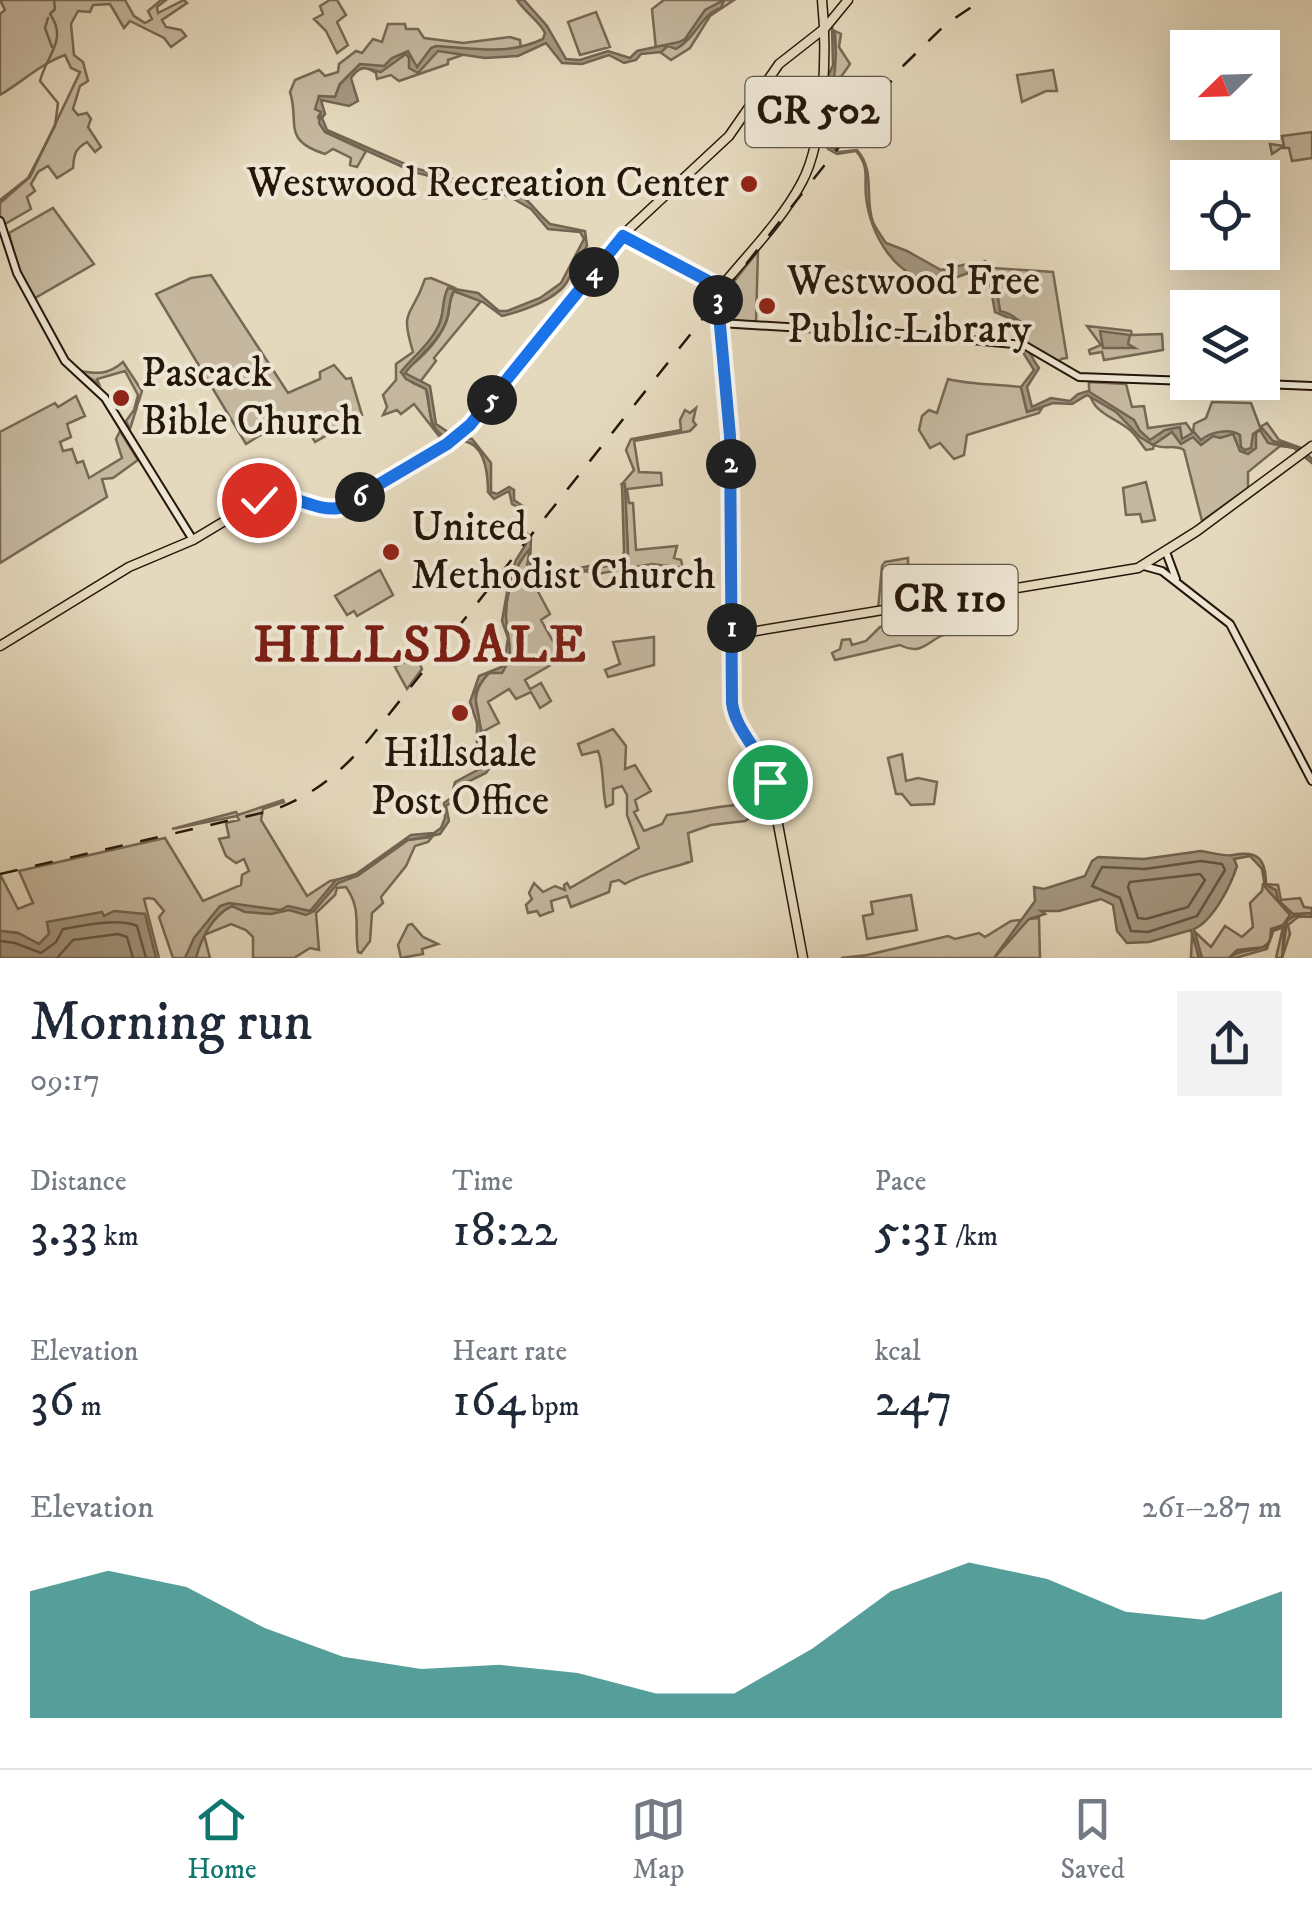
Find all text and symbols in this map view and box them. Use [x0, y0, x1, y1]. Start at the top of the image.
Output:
north arrow [1170, 30, 1280, 140]
map controls [1170, 30, 1280, 400]
road number: CR 502 [746, 77, 890, 147]
place label: Westwood Recreation Center [246, 158, 729, 210]
button: locate [1170, 160, 1280, 270]
marker: Westwood Recreation Center [738, 173, 760, 195]
pin: 4 [569, 247, 619, 297]
text: 4 [586, 254, 602, 289]
place label: Westwood Free Public Library [786, 256, 1040, 356]
pin: 3 [693, 275, 743, 325]
text: 3 [713, 282, 723, 317]
button: layers [1170, 290, 1280, 400]
marker: Westwood Free Public Library [756, 295, 778, 317]
place label: Pascack Bible Church [141, 348, 362, 448]
pin: 5 [467, 375, 517, 425]
text: 5 [485, 382, 499, 417]
marker: Pascack Bible Church [110, 387, 132, 409]
pin: 2 [706, 439, 756, 489]
text: 2 [724, 446, 738, 481]
pin [217, 458, 302, 543]
pin: 6 [335, 472, 385, 522]
icon: check [232, 473, 287, 528]
text: 6 [353, 479, 367, 514]
place label: United Methodist Church [411, 502, 716, 602]
marker: United Methodist Church [380, 541, 402, 563]
road number: CR 110 [882, 565, 1018, 635]
pin: 1 [707, 603, 757, 653]
text: 1 [727, 610, 737, 645]
district label: HILLSDALE [253, 614, 589, 679]
marker: Hillsdale Post Office [449, 702, 471, 724]
place label: Hillsdale Post Office [371, 728, 549, 828]
pin [728, 740, 813, 825]
icon: arrive [743, 755, 798, 810]
text: Morning run [30, 989, 312, 1058]
button: share [1177, 991, 1282, 1096]
text: 09:17 [30, 1061, 100, 1101]
text: Distance [30, 1164, 126, 1199]
text: Time [452, 1164, 513, 1199]
text: Pace [875, 1164, 926, 1199]
text: 3.33 [30, 1199, 98, 1262]
text: 18:22 [452, 1199, 558, 1262]
text: 5:31 [875, 1199, 950, 1262]
text: km [98, 1219, 139, 1254]
text: /km [950, 1219, 998, 1254]
text: Elevation [30, 1334, 138, 1369]
text: Heart rate [452, 1334, 567, 1369]
text: kcal [875, 1334, 921, 1369]
text: 36 [30, 1369, 75, 1432]
text: 164 [452, 1369, 525, 1432]
text: 247 [875, 1369, 953, 1432]
text: m [75, 1389, 102, 1424]
text: bpm [525, 1389, 580, 1424]
text: Elevation [30, 1488, 154, 1528]
text: 261–287 m [1142, 1488, 1282, 1528]
tab: Home [187, 1792, 256, 1887]
tab: Map [631, 1792, 686, 1887]
tab: Saved [1060, 1792, 1125, 1887]

